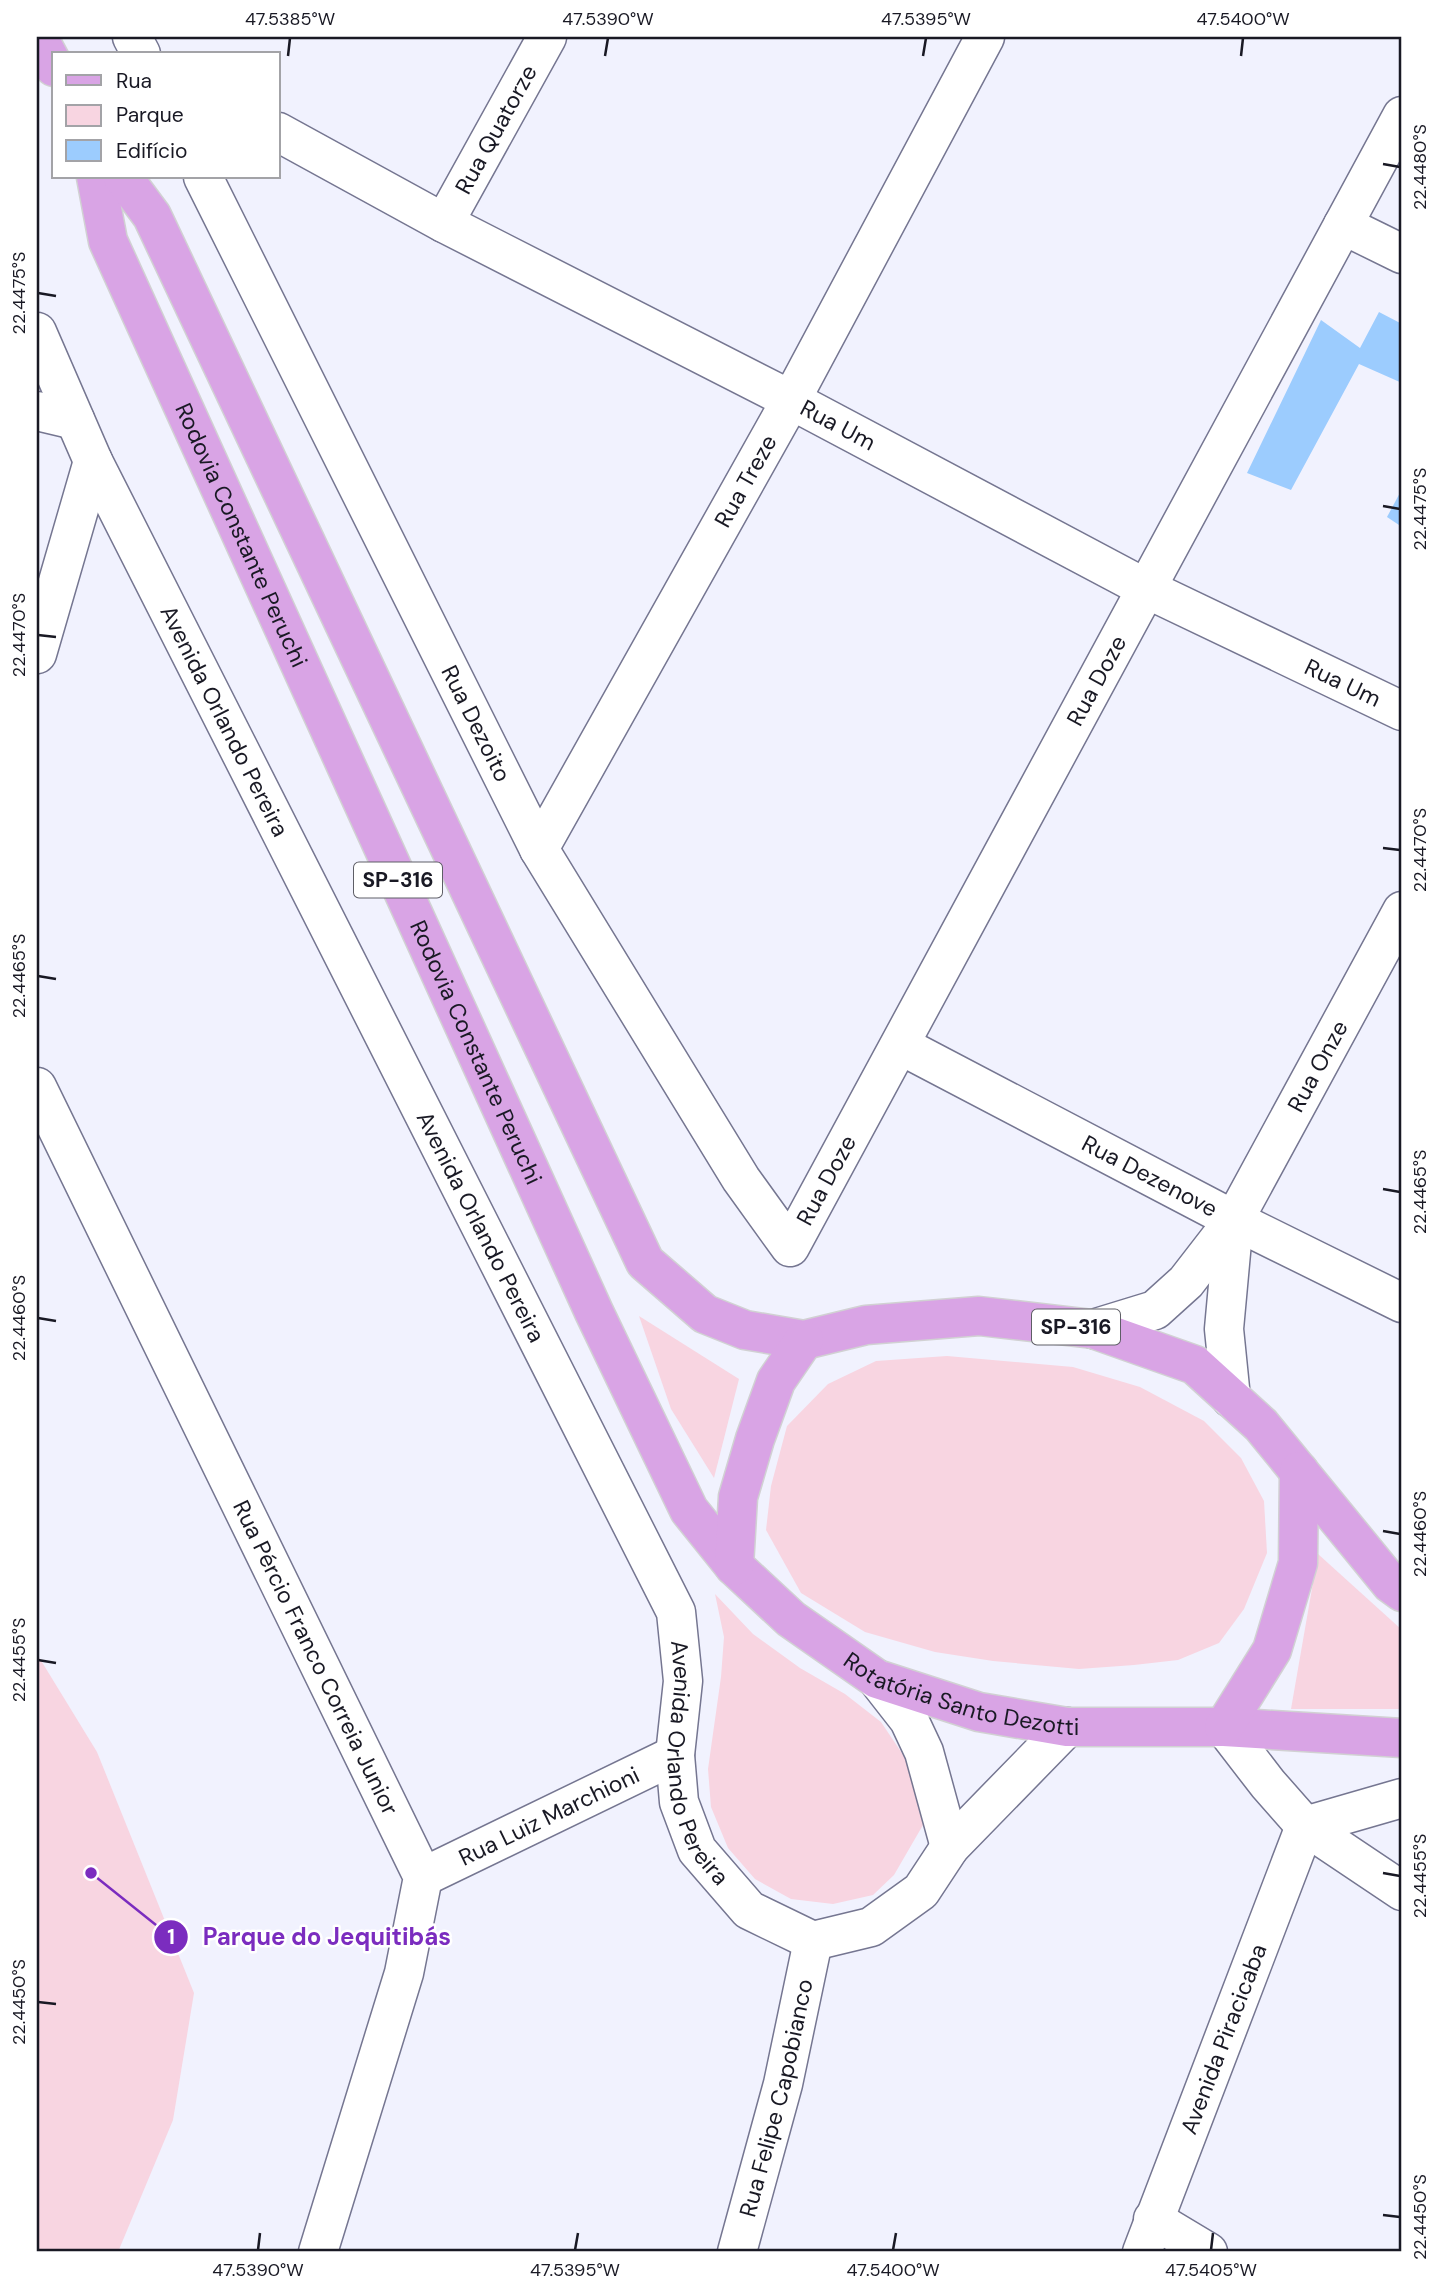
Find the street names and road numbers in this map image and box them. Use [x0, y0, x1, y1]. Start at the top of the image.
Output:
street label: Rua Quatorze [448, 59, 544, 199]
street label: Rua Um [795, 393, 881, 457]
street label: Rodovia Constante Peruchi [168, 398, 314, 672]
street label: Rua Treze [708, 429, 784, 533]
street label: Avenida Orlando Pereira [154, 600, 296, 842]
street label: Rua Doze [1060, 630, 1133, 731]
street label: Rua Um [1300, 652, 1386, 714]
street label: Rua Dezoito [435, 660, 518, 787]
road number: SP-316 [354, 862, 442, 898]
street label: Rodovia Constante Peruchi [403, 915, 549, 1189]
street label: Rua Onze [1280, 1015, 1355, 1117]
street label: Avenida Orlando Pereira [410, 1106, 552, 1347]
street label: Rua Dezenove [1077, 1128, 1223, 1224]
street label: Rua Doze [789, 1130, 863, 1231]
road number: SP-316 [1032, 1310, 1120, 1344]
street label: Rua Pércio Franco Correia Junior [226, 1495, 405, 1820]
street label: Avenida Orlando Pereira [660, 1639, 736, 1891]
street label: Rotatória Santo Dezotti [838, 1645, 1079, 1742]
street label: Rua Luiz Marchioni [454, 1760, 644, 1872]
street label: Avenida Piracicaba [1173, 1939, 1274, 2139]
street label: Rua Felipe Capobianco [732, 1976, 820, 2220]

